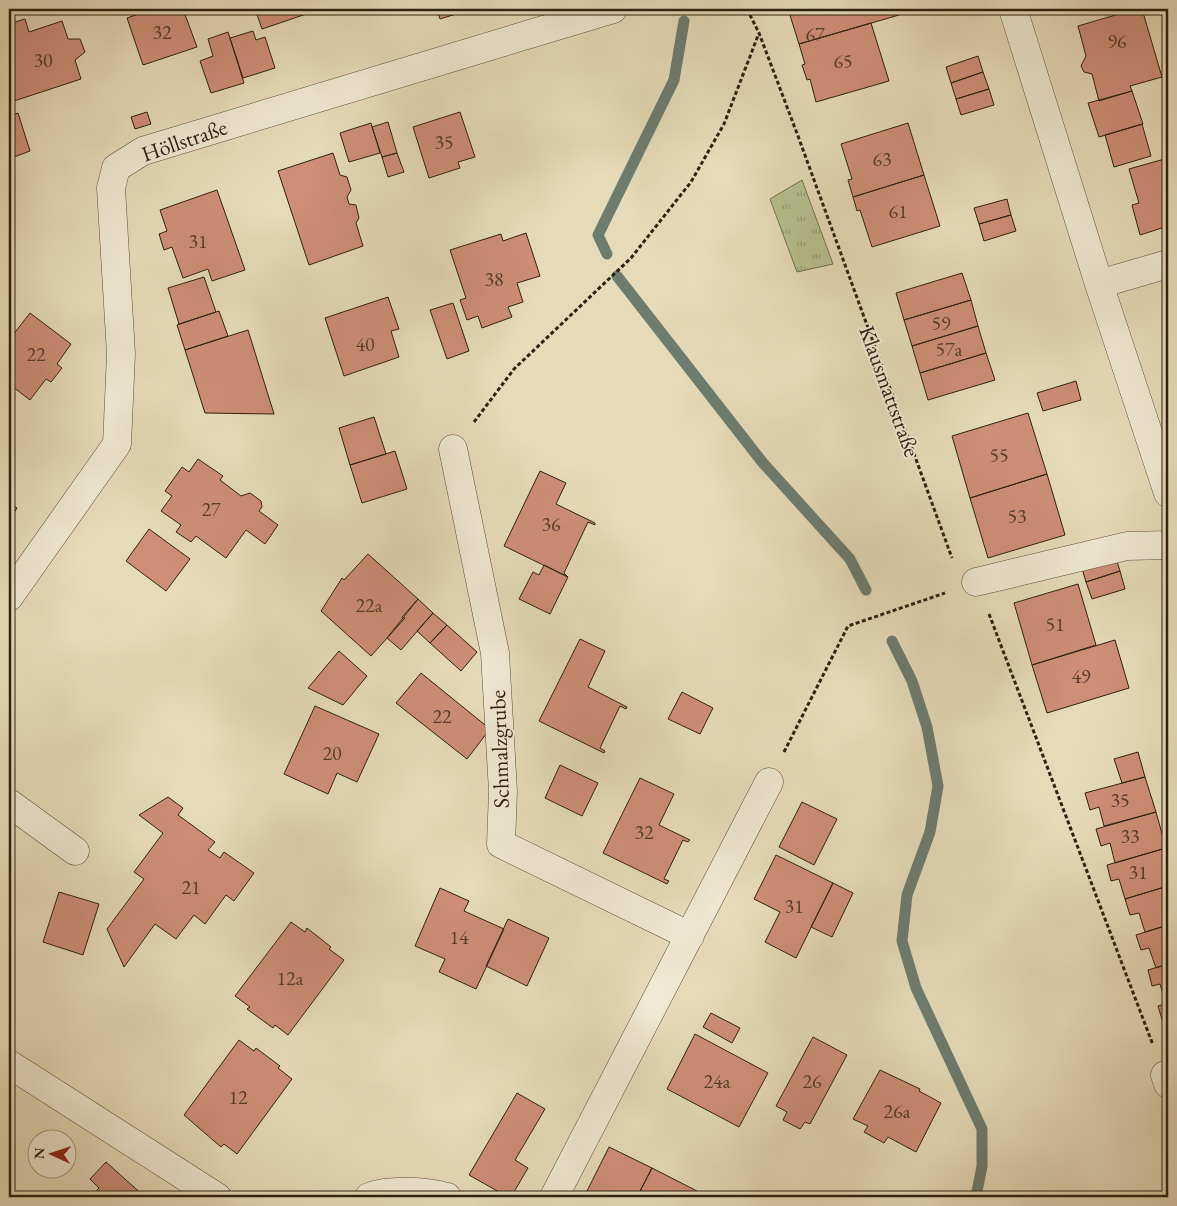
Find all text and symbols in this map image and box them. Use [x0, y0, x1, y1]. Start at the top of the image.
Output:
house number: 32 [152, 19, 172, 45]
house number: 67 [805, 21, 825, 47]
house number: 96 [1107, 28, 1127, 54]
house number: 30 [33, 47, 53, 73]
house number: 65 [833, 48, 853, 74]
street label: Höllstraße [137, 112, 231, 169]
house number: 35 [434, 129, 454, 155]
house number: 63 [872, 146, 892, 172]
house number: 61 [888, 198, 908, 224]
house number: 31 [188, 228, 208, 254]
house number: 38 [484, 266, 504, 292]
house number: 59 [931, 310, 951, 336]
street label: Klausmattstraße [852, 322, 927, 461]
house number: 40 [355, 331, 375, 357]
house number: 57a [935, 336, 963, 362]
house number: 22 [26, 341, 46, 367]
house number: 55 [989, 442, 1009, 468]
house number: 27 [201, 496, 221, 522]
house number: 53 [1007, 503, 1027, 529]
house number: 36 [541, 511, 561, 537]
house number: 22a [355, 592, 383, 618]
house number: 51 [1045, 611, 1065, 637]
house number: 49 [1071, 663, 1091, 689]
street label: Schmalzgrube [483, 689, 516, 809]
house number: 22 [432, 703, 452, 729]
house number: 20 [322, 740, 342, 766]
house number: 35 [1110, 787, 1130, 813]
house number: 32 [634, 819, 654, 845]
house number: 33 [1120, 823, 1140, 849]
house number: 31 [1128, 859, 1148, 885]
house number: 21 [181, 874, 201, 900]
house number: 31 [784, 893, 804, 919]
house number: 14 [449, 924, 469, 950]
house number: 12a [276, 965, 304, 991]
house number: 24a [703, 1068, 731, 1094]
house number: 26 [802, 1068, 822, 1094]
house number: 12 [228, 1084, 248, 1110]
house number: 26a [883, 1098, 911, 1124]
north arrow [28, 1128, 78, 1178]
text: N [30, 1147, 48, 1159]

